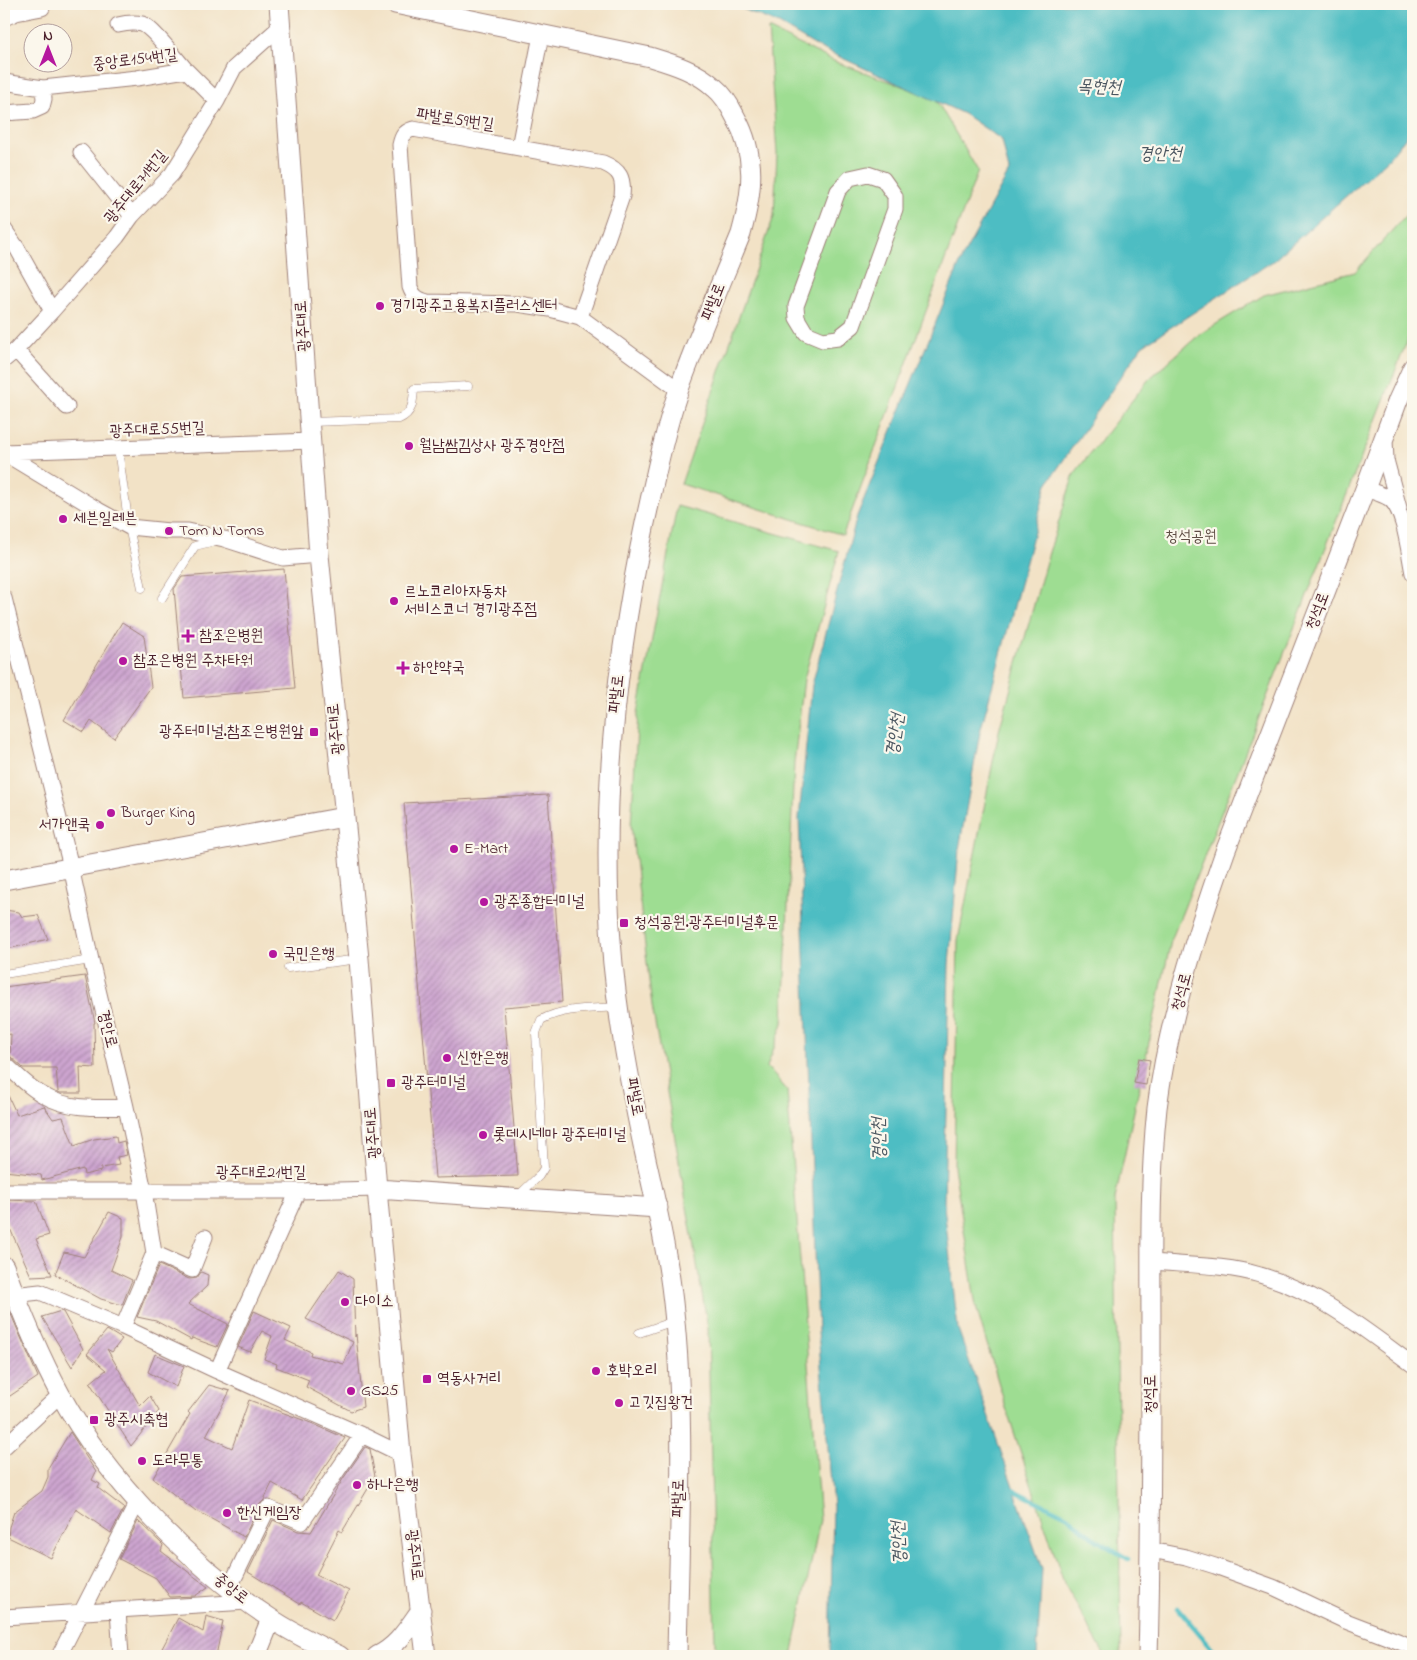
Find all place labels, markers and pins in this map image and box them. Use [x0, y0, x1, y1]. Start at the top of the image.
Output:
place label: 경기광주고용복지플러스센터 [390, 294, 557, 318]
marker: 경기광주고용복지플러스센터 [374, 300, 386, 312]
place label: 월남쌈김상사 광주경안점 [419, 434, 565, 458]
marker: 월남쌈김상사 광주경안점 [403, 440, 415, 452]
place label: 세븐일레븐 [73, 507, 137, 531]
marker: 세븐일레븐 [57, 513, 69, 525]
place label: Tom N Toms [179, 519, 264, 543]
marker: Tom N Toms [163, 525, 175, 537]
place label: 르노코리아자동차 서비스코너 경기광주점 [404, 580, 537, 622]
marker: 르노코리아자동차 서비스코너 경기광주점 [388, 595, 400, 607]
place label: 참조은병원 [199, 624, 263, 648]
marker: 참조은병원 [181, 629, 195, 643]
place label: 참조은병원 주차타워 [133, 649, 253, 673]
marker: 참조은병원 주차타워 [117, 655, 129, 667]
place label: 하얀약국 [413, 656, 465, 680]
marker: 하얀약국 [397, 662, 409, 674]
place label: 광주터미널.참조은병원앞 [159, 720, 304, 744]
marker: 광주터미널.참조은병원앞 [308, 726, 320, 738]
place label: Burger King [120, 801, 195, 825]
marker: Burger King [105, 807, 117, 819]
place label: 서가앤쿡 [39, 813, 90, 837]
marker: 서가앤쿡 [94, 819, 106, 831]
place label: E-Mart [464, 837, 509, 861]
marker: E-Mart [448, 843, 460, 855]
place label: 광주종합터미널 [494, 890, 584, 914]
marker: 광주종합터미널 [478, 896, 490, 908]
place label: 청석공원.광주터미널후문 [634, 911, 779, 935]
marker: 청석공원.광주터미널후문 [618, 917, 630, 929]
place label: 국민은행 [283, 942, 335, 966]
marker: 국민은행 [267, 948, 279, 960]
place label: 신한은행 [457, 1046, 509, 1070]
marker: 신한은행 [441, 1052, 453, 1064]
place label: 광주터미널 [401, 1071, 466, 1095]
marker: 광주터미널 [385, 1077, 397, 1089]
place label: 롯데시네마 광주터미널 [493, 1123, 626, 1147]
marker: 롯데시네마 광주터미널 [477, 1129, 489, 1141]
place label: 다이소 [355, 1290, 394, 1314]
marker: 다이소 [339, 1296, 351, 1308]
place label: 호박오리 [606, 1359, 658, 1383]
marker: 호박오리 [590, 1365, 602, 1377]
place label: 역동사거리 [437, 1367, 501, 1391]
marker: 역동사거리 [421, 1373, 433, 1385]
place label: GS25 [361, 1379, 398, 1403]
marker: GS25 [345, 1385, 357, 1397]
place label: 고깃집왕건 [629, 1391, 693, 1415]
marker: 고깃집왕건 [613, 1397, 625, 1409]
place label: 광주시축협 [104, 1408, 168, 1432]
marker: 광주시축협 [88, 1414, 100, 1426]
place label: 도라무통 [152, 1449, 204, 1473]
marker: 도라무통 [136, 1455, 148, 1467]
place label: 하나은행 [367, 1473, 419, 1497]
marker: 하나은행 [351, 1479, 363, 1491]
place label: 한신게임장 [237, 1501, 302, 1525]
marker: 한신게임장 [221, 1507, 233, 1519]

